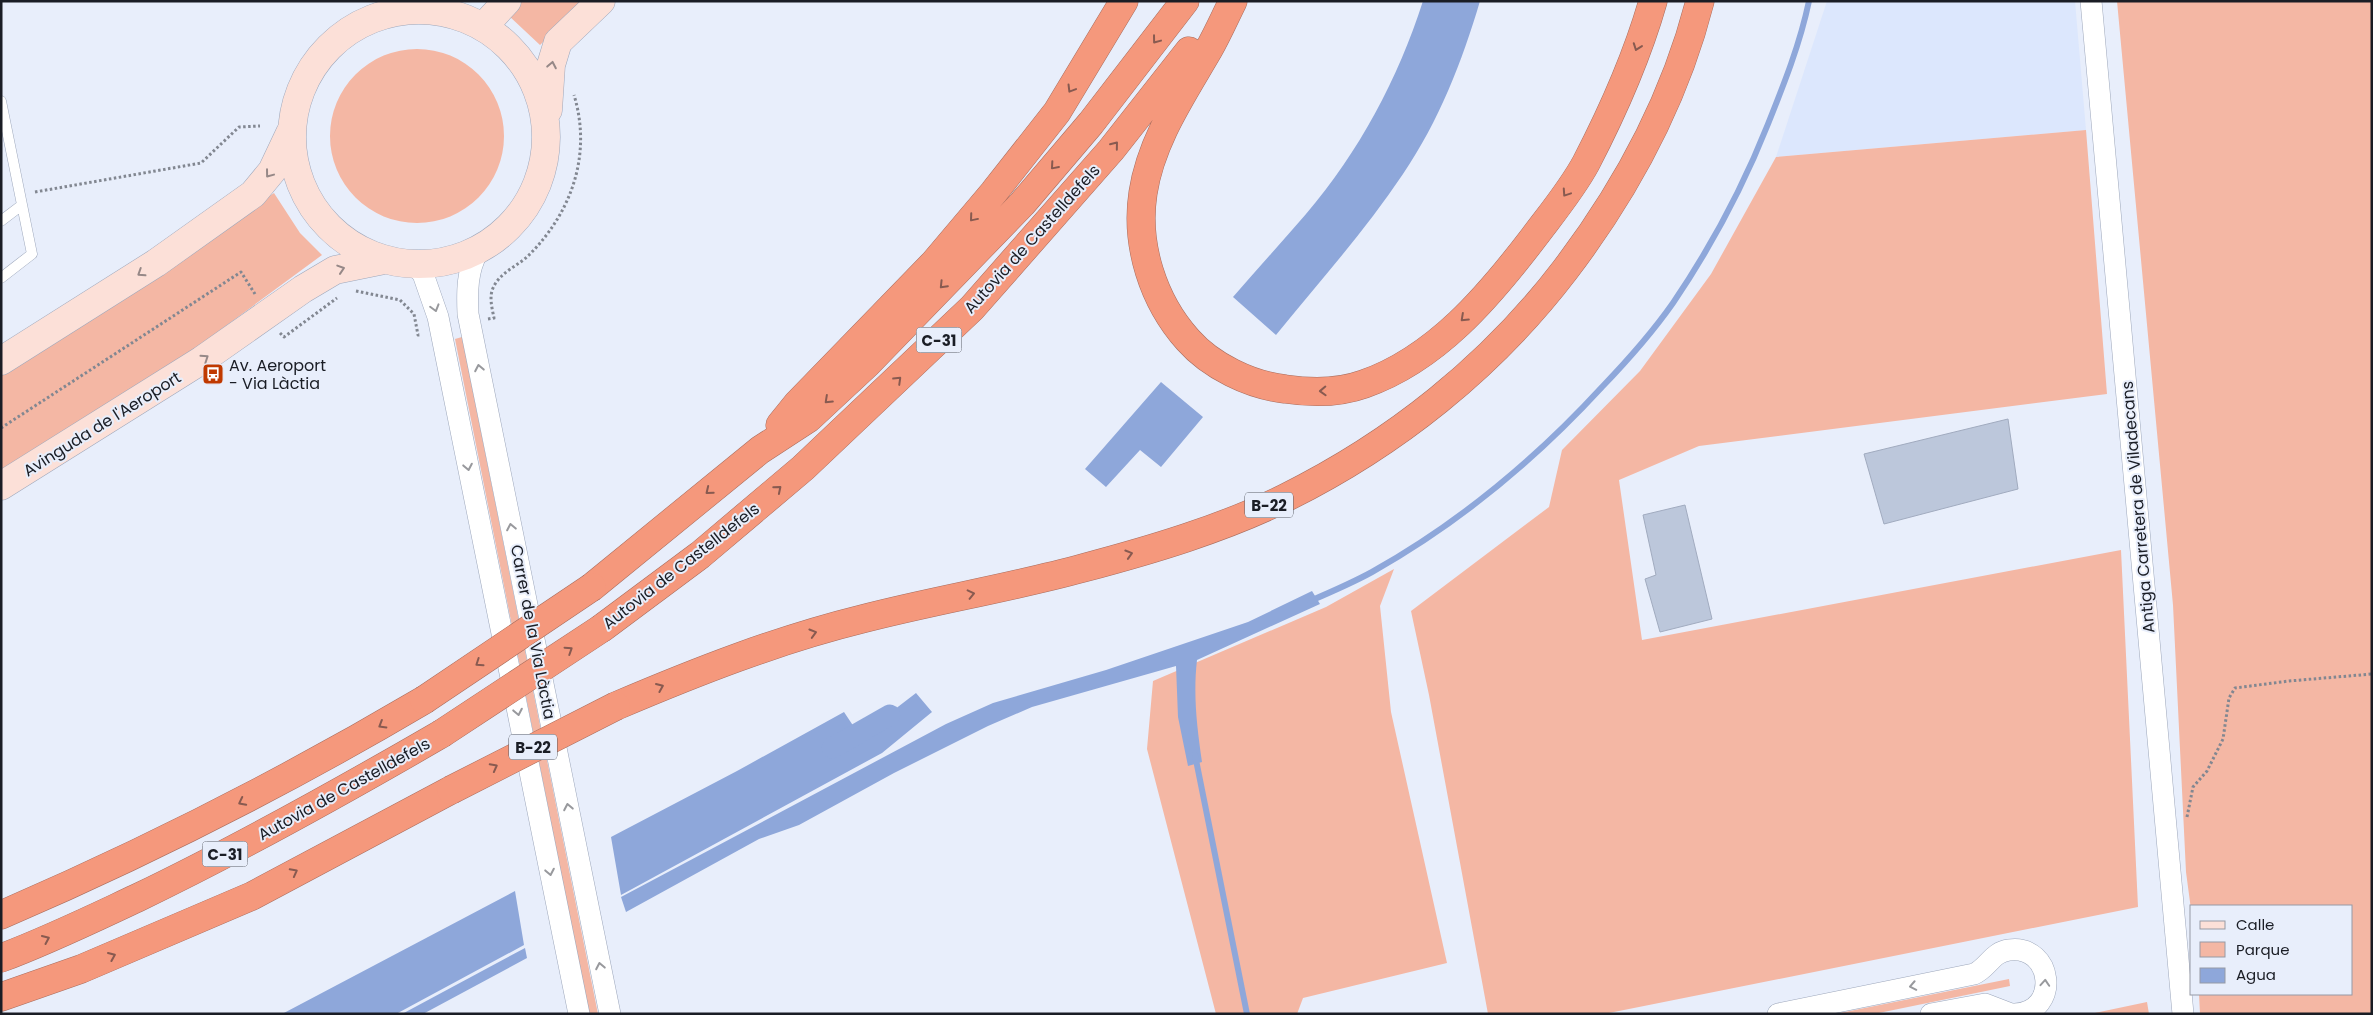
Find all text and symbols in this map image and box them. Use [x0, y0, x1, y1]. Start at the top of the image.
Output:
one-way arrow [1154, 34, 1162, 43]
one-way arrow [1633, 43, 1643, 51]
one-way arrow [546, 61, 556, 70]
one-way arrow [1068, 83, 1078, 92]
one-way arrow [1110, 142, 1119, 151]
street label: Autovia de Castelldefels [959, 159, 1105, 319]
one-way arrow [1050, 161, 1059, 170]
one-way arrow [266, 168, 275, 178]
one-way arrow [1563, 187, 1572, 196]
one-way arrow [969, 212, 978, 221]
one-way arrow [336, 264, 345, 274]
one-way arrow [137, 266, 146, 276]
one-way arrow [940, 280, 949, 289]
one-way arrow [430, 303, 440, 312]
one-way arrow [1460, 313, 1469, 322]
road number: C-31 [916, 328, 962, 352]
place label: Av. Aeroport - Via Làctia [229, 354, 326, 395]
one-way arrow [200, 355, 209, 364]
bus stop icon: Av. Aeroport - Via Làctia [201, 362, 225, 386]
one-way arrow [475, 364, 485, 372]
street label: Avinguda de l'Aeroport [19, 366, 185, 482]
one-way arrow [892, 377, 901, 386]
street label: Antiga Carretera de Viladecans [2116, 380, 2160, 634]
one-way arrow [1318, 386, 1326, 396]
one-way arrow [825, 394, 834, 403]
one-way arrow [462, 463, 473, 472]
one-way arrow [706, 486, 715, 494]
one-way arrow [772, 486, 781, 495]
road number: B-22 [1245, 492, 1293, 518]
street label: Autovia de Castelldefels [598, 497, 764, 635]
one-way arrow [507, 523, 517, 532]
street label: Carrer de la Via Làctia [505, 543, 561, 721]
one-way arrow [1124, 550, 1132, 560]
one-way arrow [967, 589, 976, 600]
one-way arrow [809, 628, 817, 638]
one-way arrow [564, 646, 573, 656]
one-way arrow [475, 657, 484, 667]
one-way arrow [655, 682, 664, 693]
one-way arrow [512, 708, 523, 717]
one-way arrow [378, 718, 387, 728]
street label: Autovia de Castelldefels [254, 732, 434, 846]
road number: B-22 [509, 734, 557, 760]
one-way arrow [489, 763, 498, 773]
one-way arrow [238, 796, 247, 806]
one-way arrow [563, 802, 573, 811]
road number: C-31 [202, 842, 248, 866]
one-way arrow [544, 867, 555, 876]
one-way arrow [289, 868, 298, 878]
legend [2190, 905, 2353, 995]
text: Calle [2236, 914, 2274, 935]
one-way arrow [41, 935, 50, 945]
text: Parque [2236, 939, 2289, 960]
one-way arrow [107, 951, 116, 962]
one-way arrow [595, 962, 606, 970]
text: Agua [2236, 964, 2276, 985]
one-way arrow [2039, 978, 2050, 986]
one-way arrow [1908, 981, 1917, 991]

